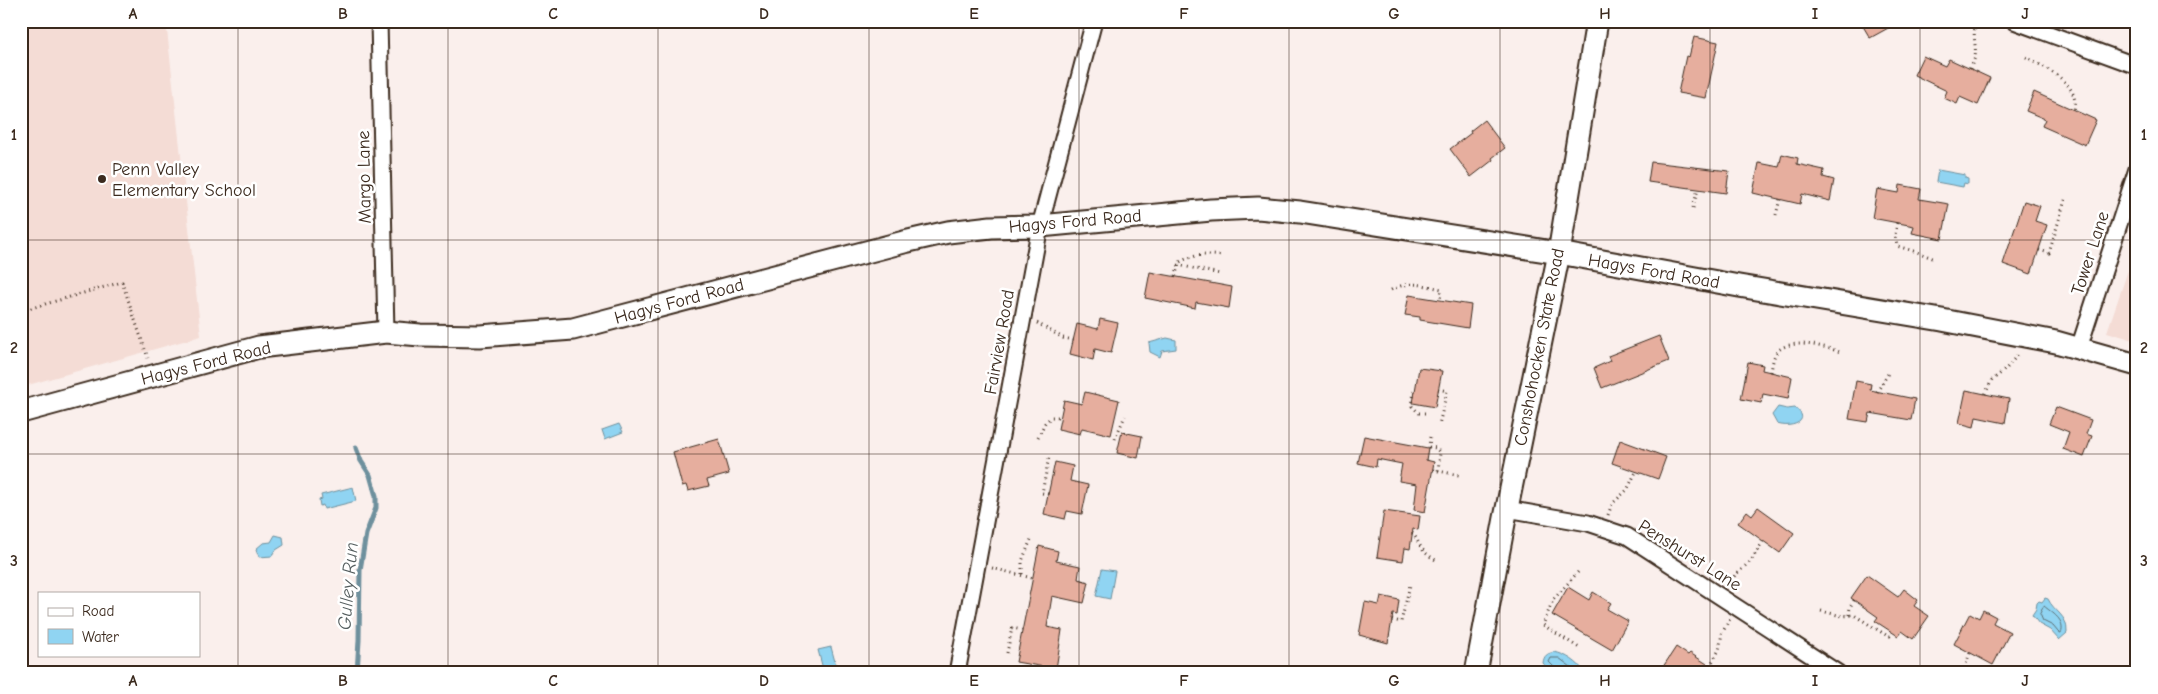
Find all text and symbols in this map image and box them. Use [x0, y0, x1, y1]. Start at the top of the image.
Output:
text: A [129, 5, 138, 23]
text: B [338, 5, 348, 23]
text: C [548, 5, 558, 23]
text: D [759, 5, 769, 23]
text: E [969, 5, 979, 23]
text: F [1179, 5, 1189, 23]
text: G [1388, 5, 1400, 23]
text: H [1599, 5, 1611, 23]
text: I [1812, 5, 1818, 23]
text: J [2021, 5, 2029, 23]
text: 1 [11, 126, 17, 144]
text: 1 [2141, 126, 2147, 144]
street label: Margo Lane [353, 130, 376, 224]
place label: Penn Valley Elementary School [112, 159, 256, 201]
marker: Penn Valley Elementary School [96, 173, 108, 185]
street label: Hagys Ford Road [1008, 205, 1142, 238]
street label: Tower Lane [2067, 209, 2114, 298]
street label: Conshohocken State Road [1510, 247, 1569, 448]
street label: Hagys Ford Road [1586, 250, 1721, 293]
street label: Hagys Ford Road [612, 274, 746, 329]
street label: Fairview Road [980, 288, 1019, 396]
street label: Hagys Ford Road [139, 337, 273, 390]
text: 2 [10, 339, 18, 357]
text: 2 [2140, 339, 2148, 357]
street label: Penshurst Lane [1634, 515, 1745, 595]
water label: Gulley Run [333, 541, 363, 631]
text: 3 [10, 552, 18, 570]
text: 3 [2140, 552, 2148, 570]
legend [38, 592, 200, 656]
text: Road [82, 602, 114, 620]
text: Water [82, 628, 119, 646]
text: A [129, 672, 138, 690]
text: B [338, 672, 348, 690]
text: C [548, 672, 558, 690]
text: D [759, 672, 769, 690]
text: E [969, 672, 979, 690]
text: F [1179, 672, 1189, 690]
text: G [1388, 672, 1400, 690]
text: H [1599, 672, 1611, 690]
text: I [1812, 672, 1818, 690]
text: J [2021, 672, 2029, 690]

